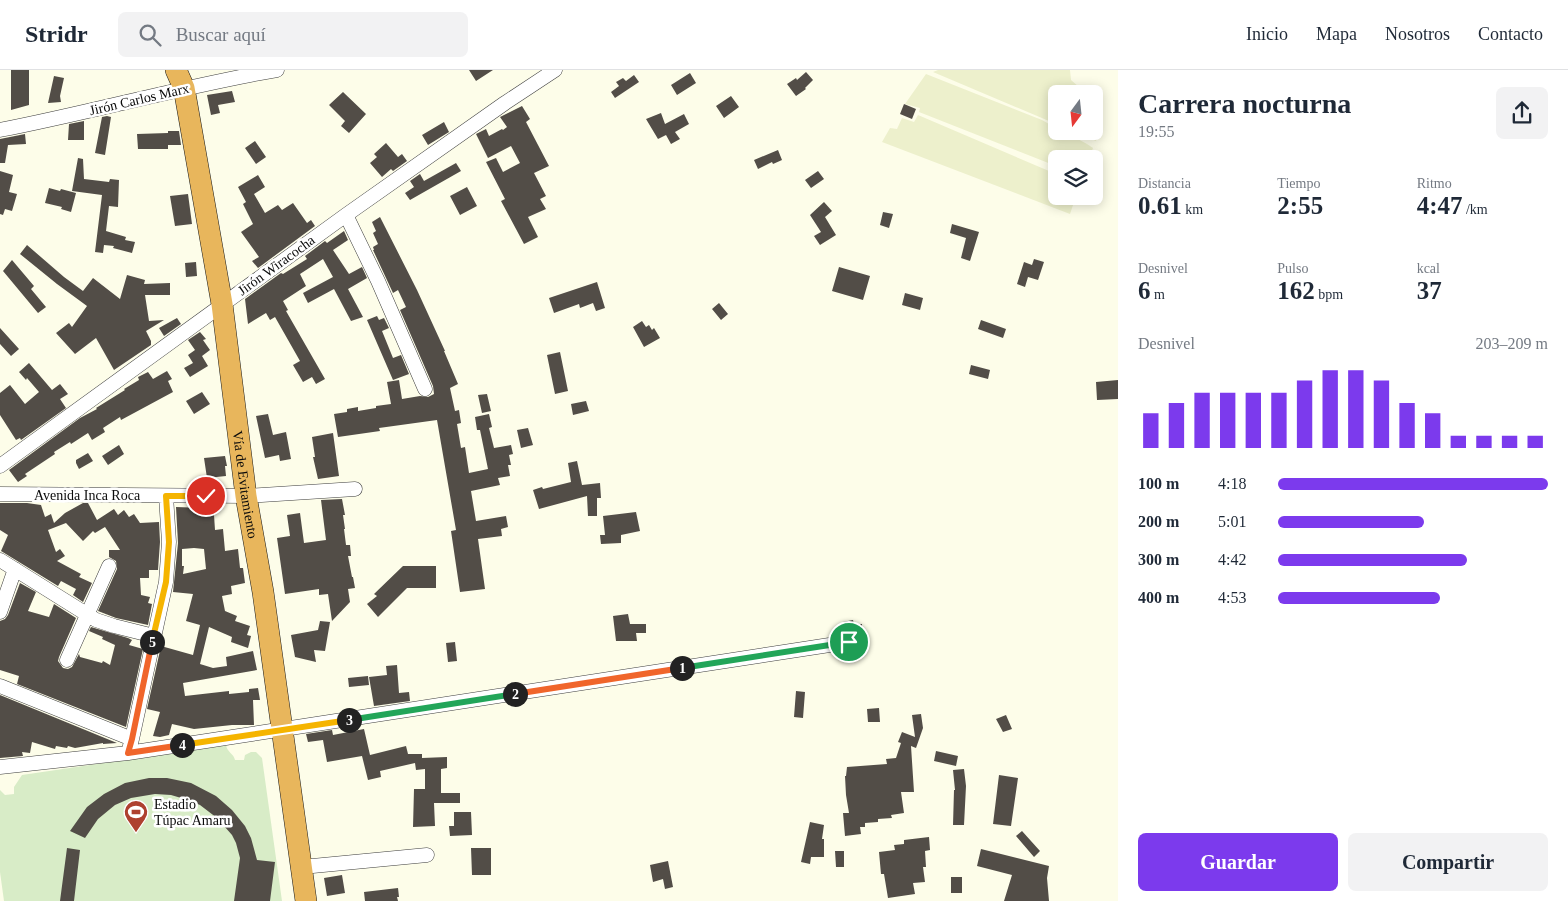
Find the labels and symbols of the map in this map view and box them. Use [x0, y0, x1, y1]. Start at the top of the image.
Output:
street label: Jirón Carlos Marx [88, 81, 190, 118]
north arrow [1048, 85, 1102, 140]
street label: Jirón Wiracocha [235, 232, 318, 298]
street label: Vía de Evitamiento [230, 430, 260, 540]
pin [185, 475, 227, 517]
street label: Avenida Inca Roca [34, 488, 141, 503]
pin [828, 621, 870, 663]
pin: 5 [140, 630, 164, 654]
pin: 1 [670, 656, 694, 680]
pin: 2 [502, 682, 528, 706]
pin: 3 [336, 708, 362, 732]
pin: 4 [170, 732, 194, 758]
place label: Estadio Túpac Amaru [154, 797, 231, 828]
sports icon: Estadio Túpac Amaru [123, 799, 149, 833]

